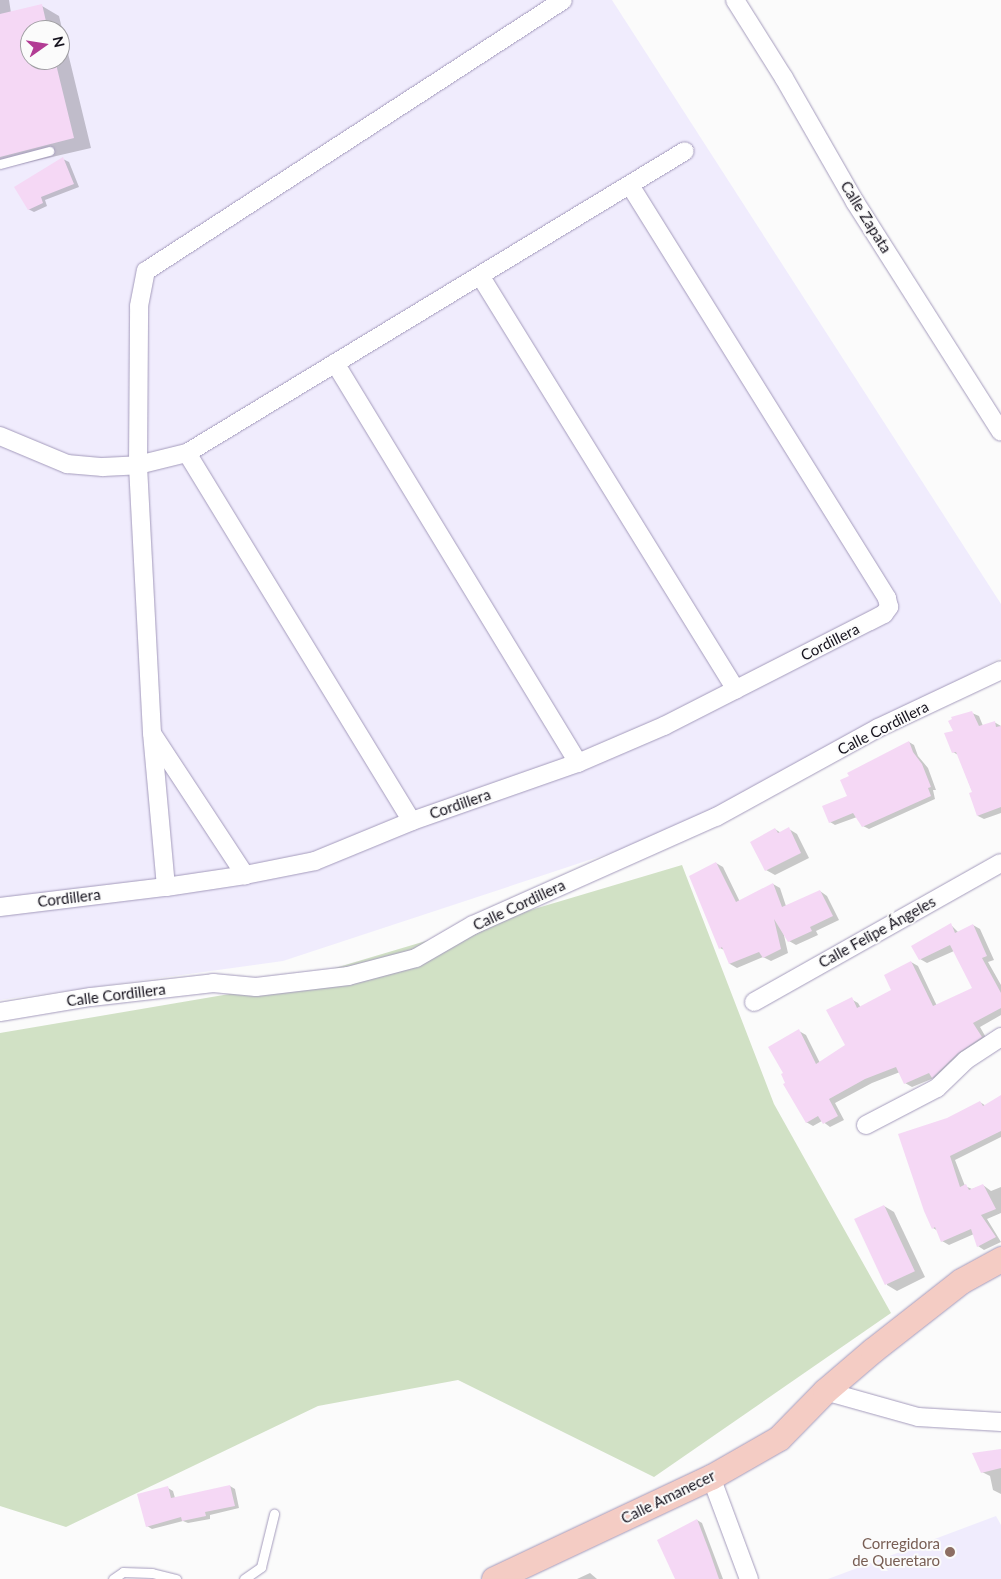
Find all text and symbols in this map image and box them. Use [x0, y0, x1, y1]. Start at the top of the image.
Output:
north arrow [20, 20, 70, 70]
text: N [50, 35, 69, 49]
street label: Calle Zapata [837, 178, 895, 256]
street label: Cordillera [798, 620, 862, 664]
street label: Calle Cordillera [835, 697, 931, 759]
street label: Cordillera [427, 785, 493, 823]
street label: Calle Cordillera [470, 876, 568, 934]
street label: Cordillera [36, 885, 102, 911]
street label: Calle Felipe Ángeles [815, 892, 939, 972]
street label: Calle Cordillera [65, 980, 167, 1010]
street label: Calle Amanecer [618, 1466, 718, 1528]
place label: Corregidora de Queretaro [852, 1534, 940, 1569]
marker: Corregidora de Queretaro [944, 1546, 956, 1558]

